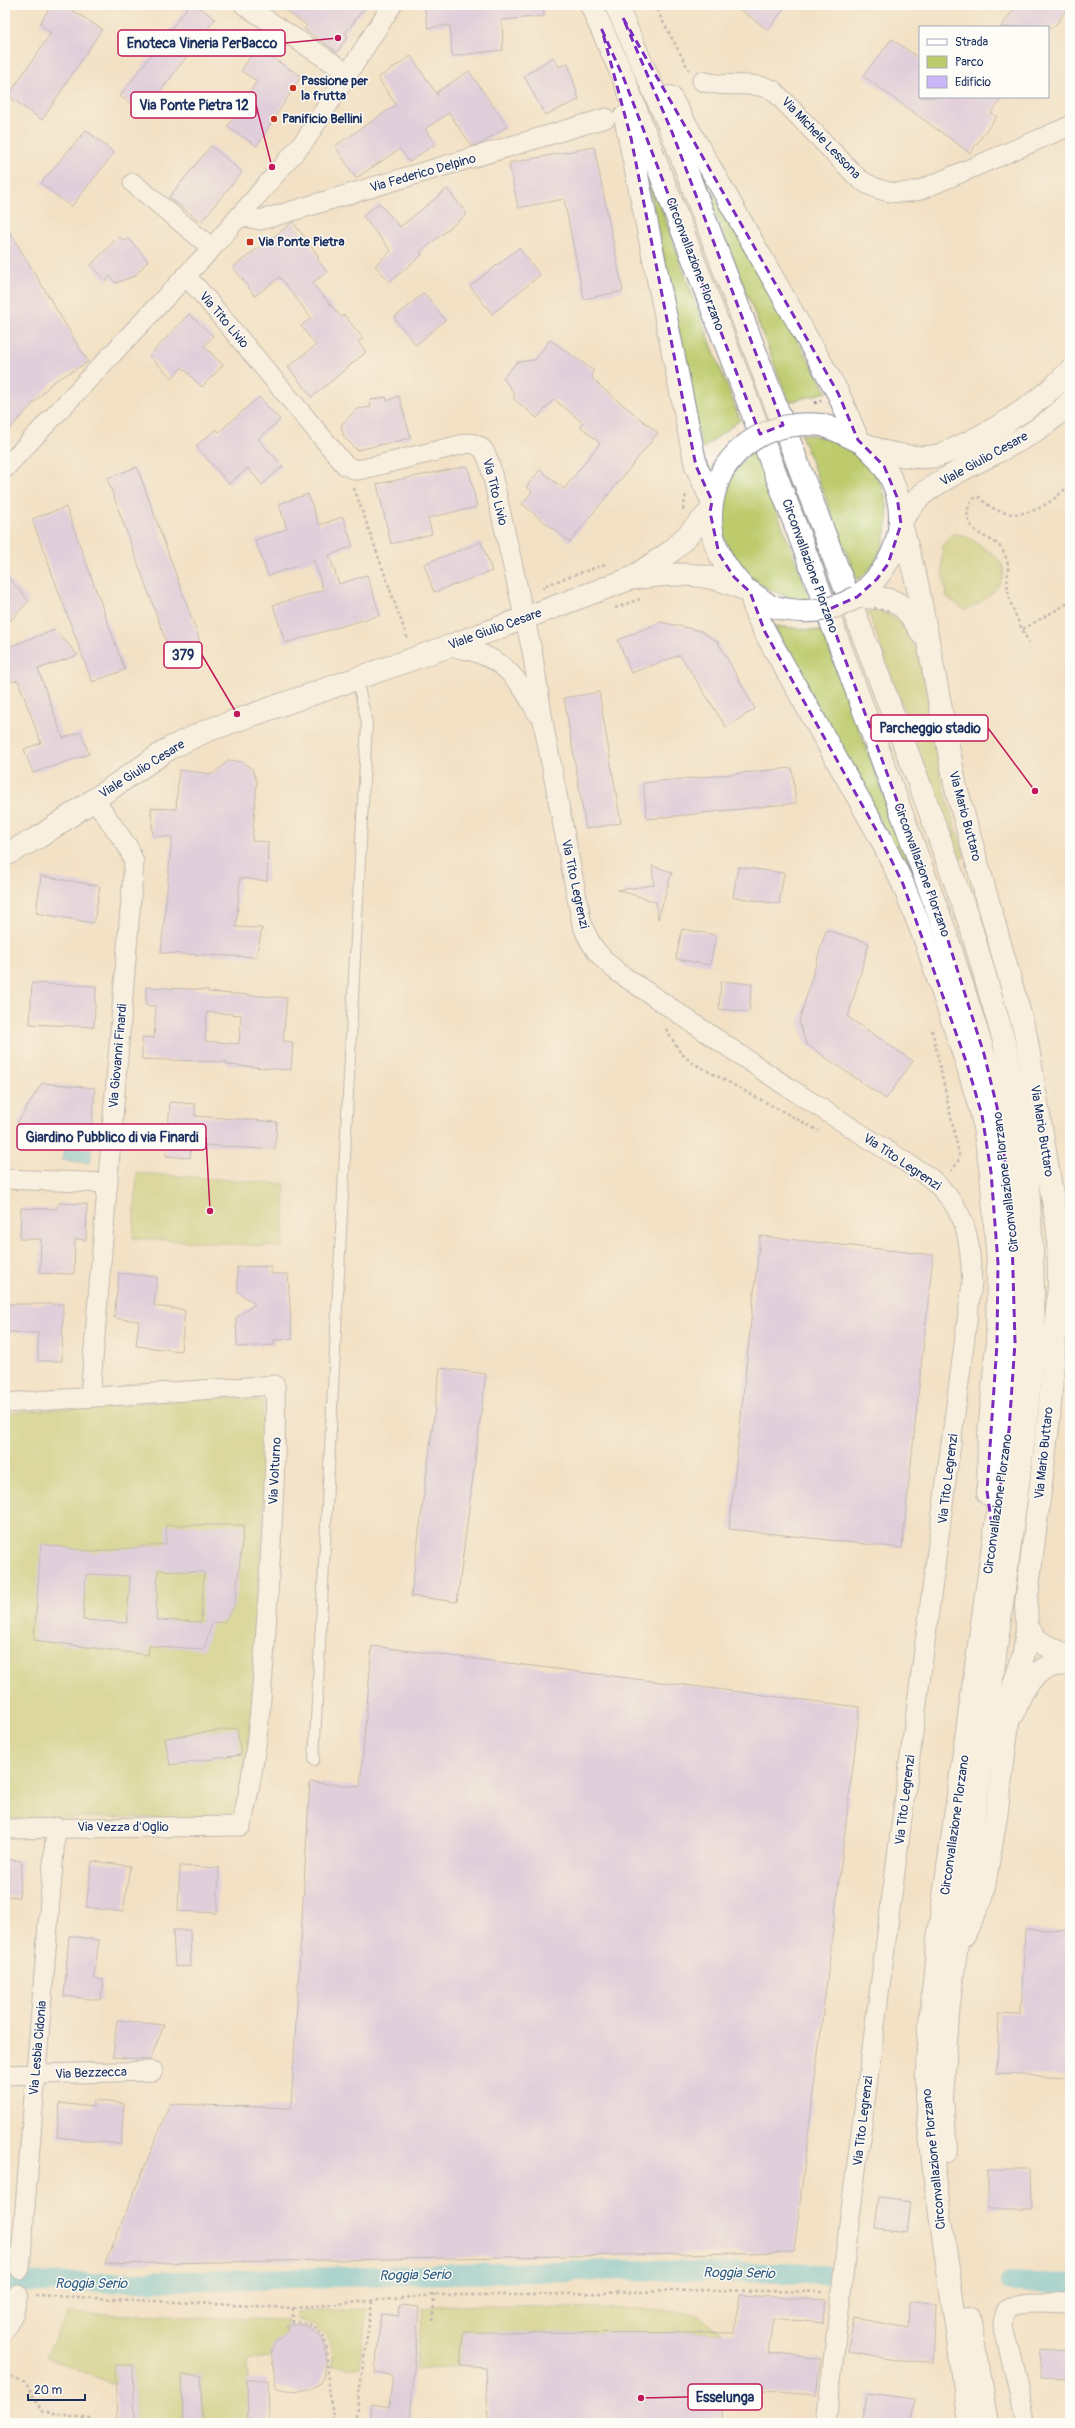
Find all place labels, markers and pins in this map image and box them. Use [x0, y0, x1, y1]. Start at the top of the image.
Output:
callout: Enoteca Vineria PerBacco [118, 30, 285, 56]
place label: Passione per la frutta [301, 73, 369, 104]
marker: Passione per la frutta [288, 83, 298, 93]
callout: Via Ponte Pietra 12 [131, 92, 256, 118]
place label: Panificio Bellini [282, 111, 363, 127]
marker: Panificio Bellini [269, 114, 279, 124]
place label: Via Ponte Pietra [258, 234, 345, 250]
marker: Via Ponte Pietra [245, 237, 255, 247]
callout: 379 [164, 642, 202, 668]
callout: Parcheggio stadio [871, 715, 988, 741]
callout: Giardino Pubblico di via Finardi [17, 1124, 206, 1150]
callout: Esselunga [688, 2384, 762, 2410]

